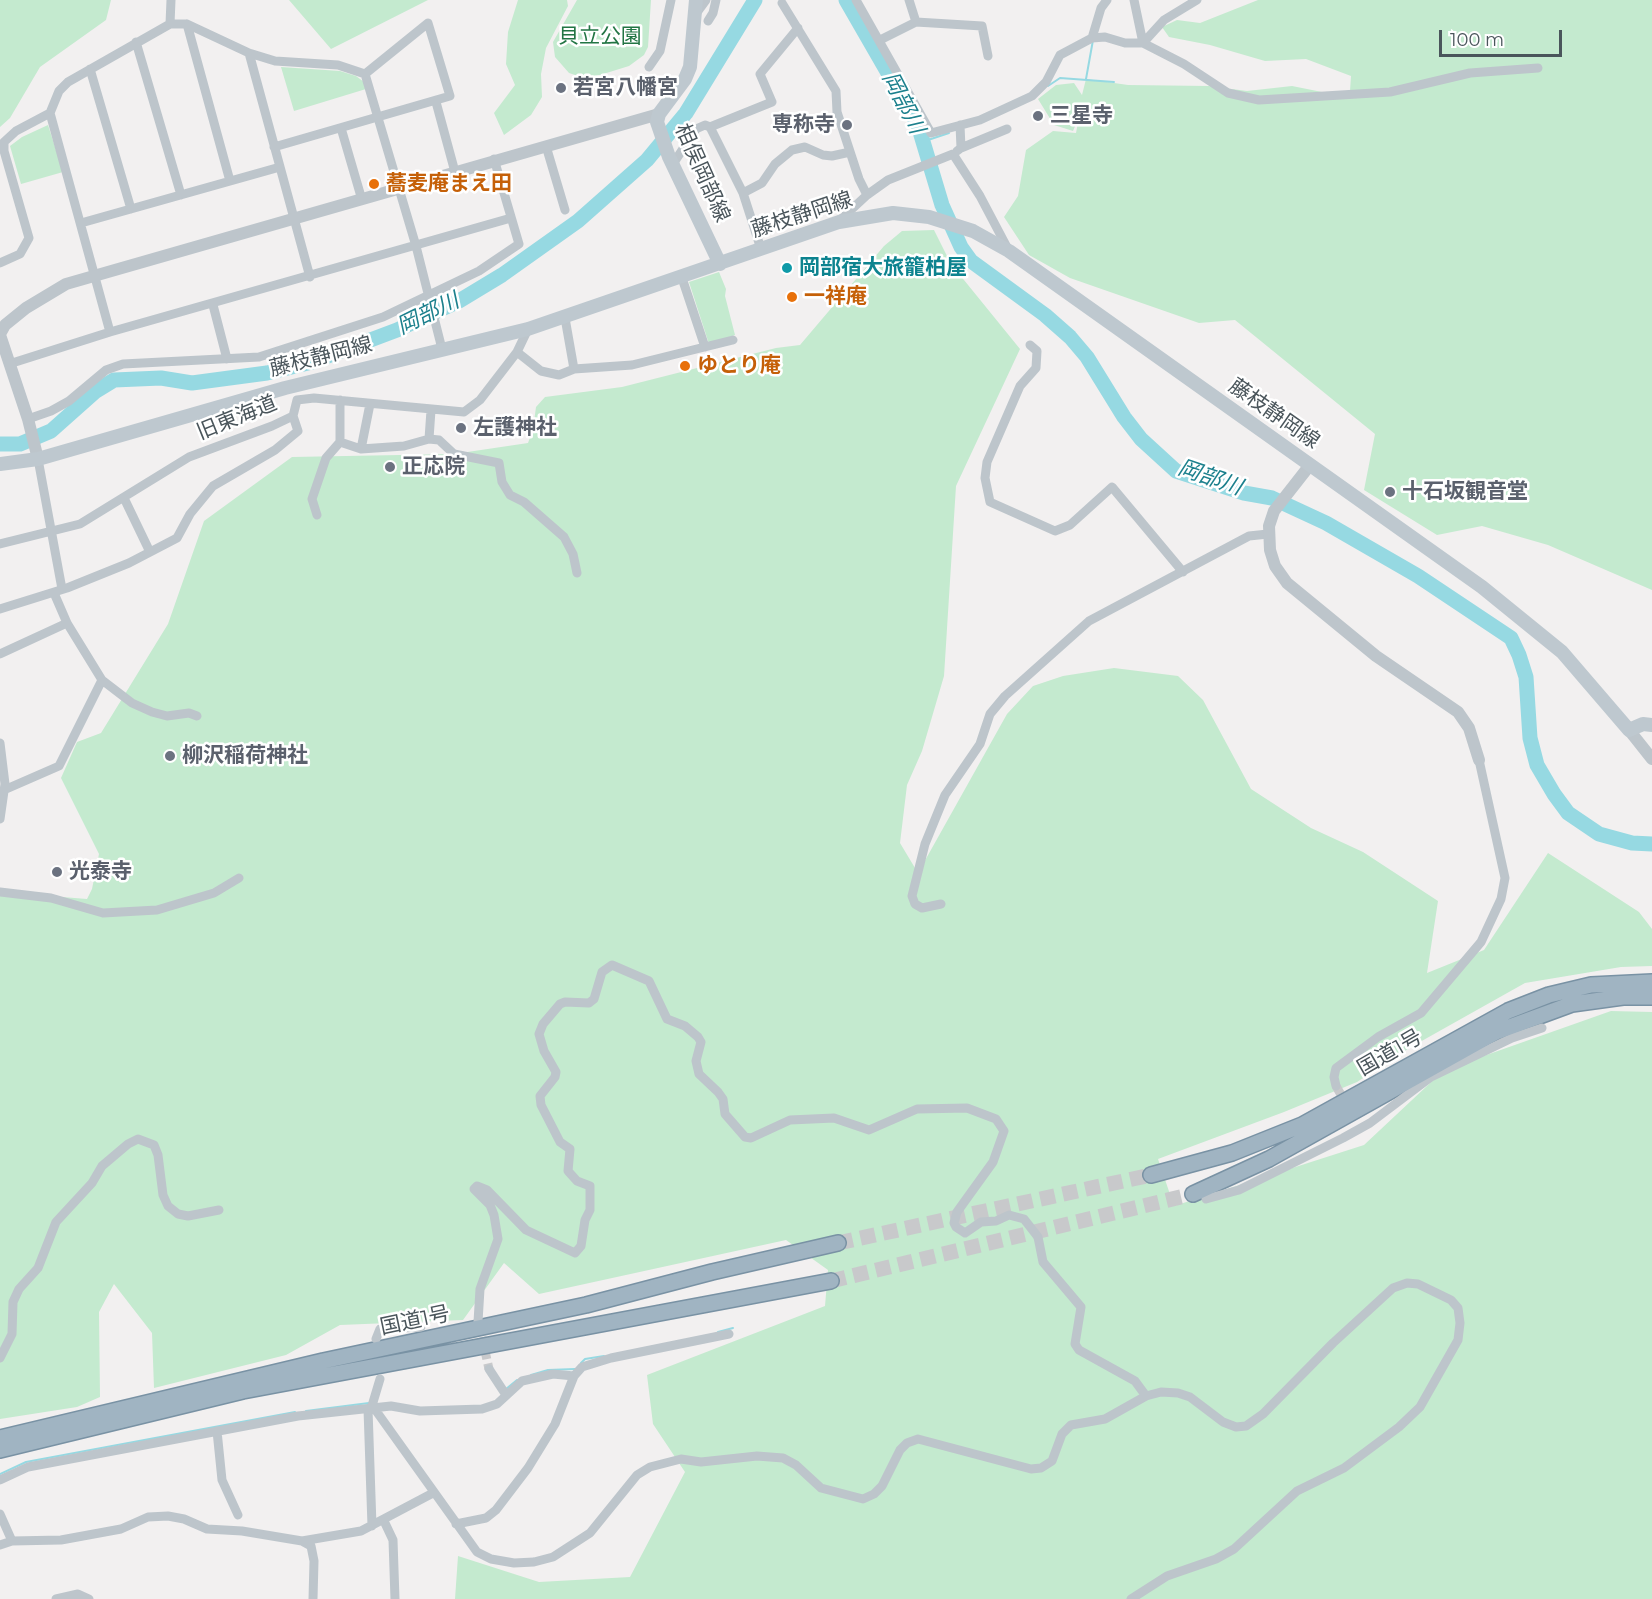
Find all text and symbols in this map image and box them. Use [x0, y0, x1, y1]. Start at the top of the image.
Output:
scale bar [1442, 18, 1565, 56]
park label: 貝立公園 [558, 24, 642, 50]
text: 100 m [1450, 29, 1504, 51]
water label: 岡部川 [876, 68, 930, 138]
place label: 若宮八幡宮 [573, 75, 678, 101]
marker: 若宮八幡宮 [554, 81, 568, 95]
place label: 三星寺 [1050, 103, 1113, 129]
marker: 三星寺 [1031, 109, 1045, 123]
place label: 専称寺 [772, 112, 835, 138]
marker: 専称寺 [840, 118, 854, 132]
street label: 相俣岡部線 [669, 120, 735, 226]
place label: 蕎麦庵まえ田 [386, 171, 512, 197]
marker: 蕎麦庵まえ田 [367, 177, 381, 191]
street label: 藤枝静岡線 [748, 187, 856, 243]
place label: 岡部宿大旅籠柏屋 [799, 255, 967, 281]
marker: 岡部宿大旅籠柏屋 [780, 261, 794, 275]
place label: 一祥庵 [804, 284, 867, 310]
water label: 岡部川 [393, 288, 463, 340]
marker: 一祥庵 [785, 290, 799, 304]
street label: 藤枝静岡線 [267, 332, 375, 382]
place label: ゆとり庵 [697, 353, 781, 379]
marker: ゆとり庵 [678, 359, 692, 373]
street label: 藤枝静岡線 [1224, 374, 1324, 454]
street label: 旧東海道 [193, 391, 281, 445]
place label: 左護神社 [473, 415, 557, 441]
marker: 左護神社 [454, 421, 468, 435]
place label: 正応院 [402, 454, 465, 480]
water label: 岡部川 [1175, 455, 1245, 501]
marker: 正応院 [383, 460, 397, 474]
place label: 十石坂観音堂 [1402, 479, 1528, 505]
marker: 十石坂観音堂 [1383, 485, 1397, 499]
place label: 柳沢稲荷神社 [182, 743, 308, 769]
marker: 柳沢稲荷神社 [163, 749, 177, 763]
place label: 光泰寺 [69, 859, 132, 885]
marker: 光泰寺 [50, 865, 64, 879]
street label: 国道1号 [1353, 1024, 1427, 1082]
street label: 国道1号 [378, 1301, 452, 1341]

